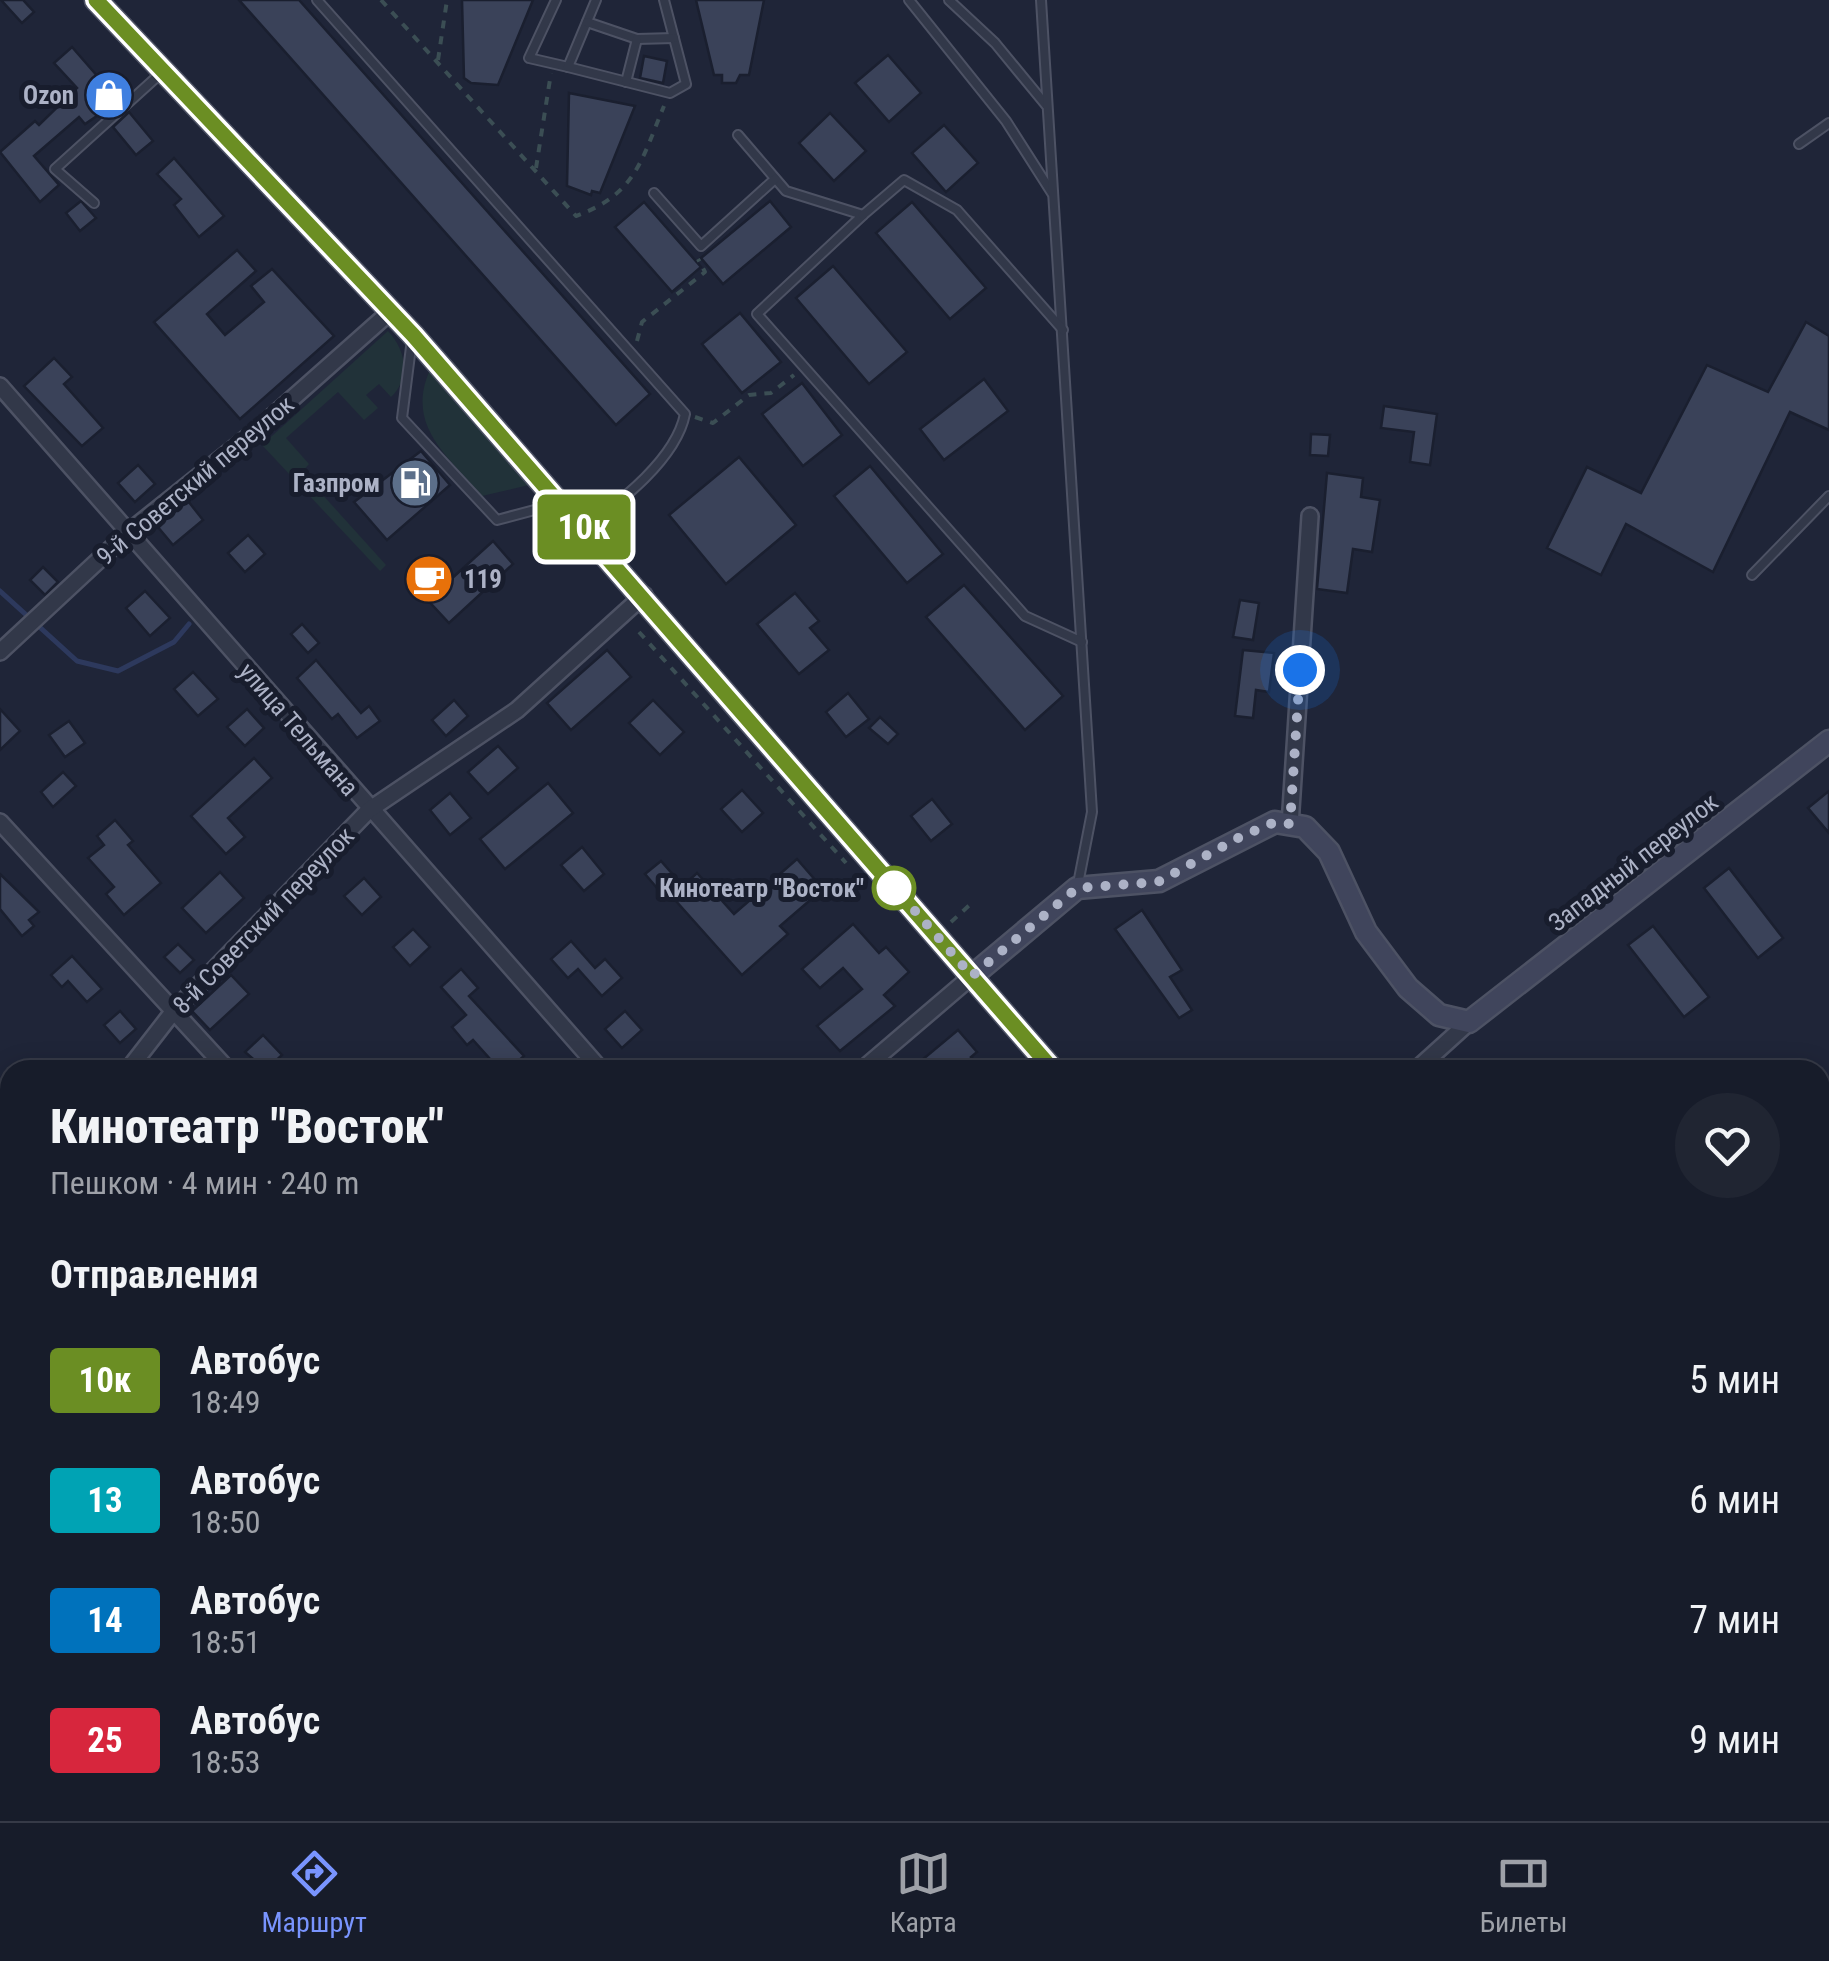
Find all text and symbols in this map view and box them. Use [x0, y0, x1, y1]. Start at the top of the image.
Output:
shop icon: Ozon [83, 69, 135, 121]
place label: Ozon [23, 81, 74, 110]
street label: 9-й Советский переулок [91, 390, 300, 571]
fuel station icon: Газпром [389, 457, 441, 509]
place label: Газпром [293, 469, 380, 498]
line badge: 10к [526, 494, 642, 560]
text: 10к [557, 507, 611, 548]
cafe icon: 119 [403, 553, 455, 605]
place label: 119 [464, 565, 502, 594]
your location [1275, 645, 1325, 695]
street label: улица Тельмана [233, 657, 364, 802]
street label: Западный переулок [1543, 787, 1724, 937]
street label: 8-й Советский переулок [167, 821, 360, 1020]
marker: Кинотеатр "Восток" [873, 867, 915, 909]
place label: Кинотеатр "Восток" [659, 874, 864, 903]
button: heart [1675, 1093, 1780, 1198]
text: Кинотеатр "Восток" [50, 1098, 444, 1155]
text: Пешком · 4 мин · 240 m [50, 1164, 359, 1202]
text: Отправления [50, 1253, 259, 1297]
text: Автобус [190, 1339, 320, 1383]
text: 5 мин [1689, 1358, 1780, 1402]
text: 10к [78, 1360, 132, 1401]
text: 18:49 [190, 1383, 261, 1421]
text: Автобус [190, 1459, 320, 1503]
text: 6 мин [1689, 1478, 1780, 1522]
text: 13 [87, 1480, 123, 1521]
text: 18:50 [190, 1503, 261, 1541]
text: Автобус [190, 1579, 320, 1623]
text: 7 мин [1689, 1598, 1780, 1642]
text: 14 [87, 1600, 123, 1641]
text: 18:51 [190, 1623, 261, 1661]
text: Автобус [190, 1699, 320, 1743]
text: 9 мин [1689, 1718, 1780, 1762]
text: 25 [87, 1720, 123, 1761]
text: 18:53 [190, 1743, 261, 1781]
tab: Маршрут [261, 1846, 367, 1939]
tab: Карта [890, 1846, 957, 1939]
tab: Билеты [1480, 1846, 1568, 1939]

